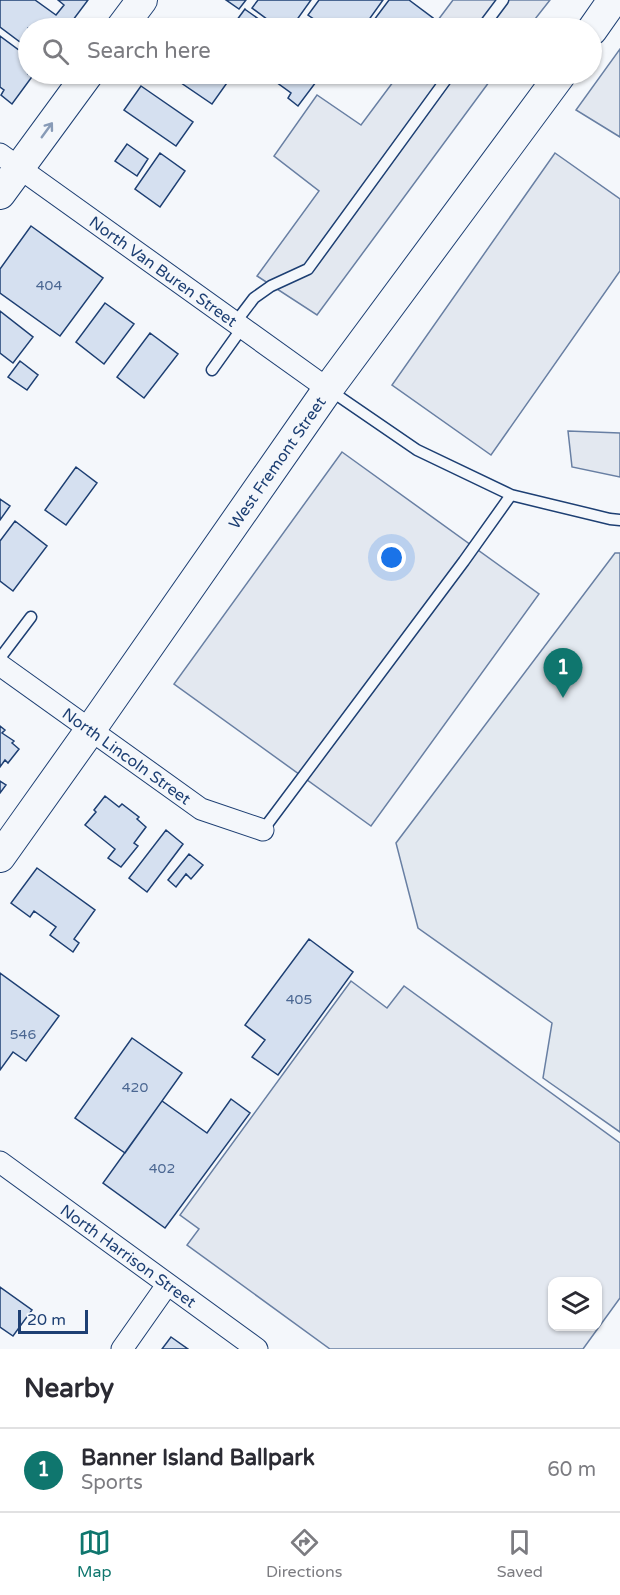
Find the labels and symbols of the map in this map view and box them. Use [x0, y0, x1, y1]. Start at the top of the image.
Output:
one-way arrow [40, 122, 53, 138]
street label: North Van Buren Street [85, 212, 241, 332]
house number: 404 [36, 277, 62, 294]
street label: West Fremont Street [225, 393, 331, 533]
your location [377, 543, 406, 572]
pin: 1 [544, 648, 582, 698]
street label: North Lincoln Street [58, 704, 194, 809]
house number: 405 [286, 991, 312, 1008]
house number: 546 [10, 1026, 36, 1043]
house number: 420 [122, 1079, 148, 1096]
house number: 402 [149, 1160, 175, 1177]
street label: North Harrison Street [56, 1200, 200, 1312]
scale bar [18, 1307, 88, 1334]

